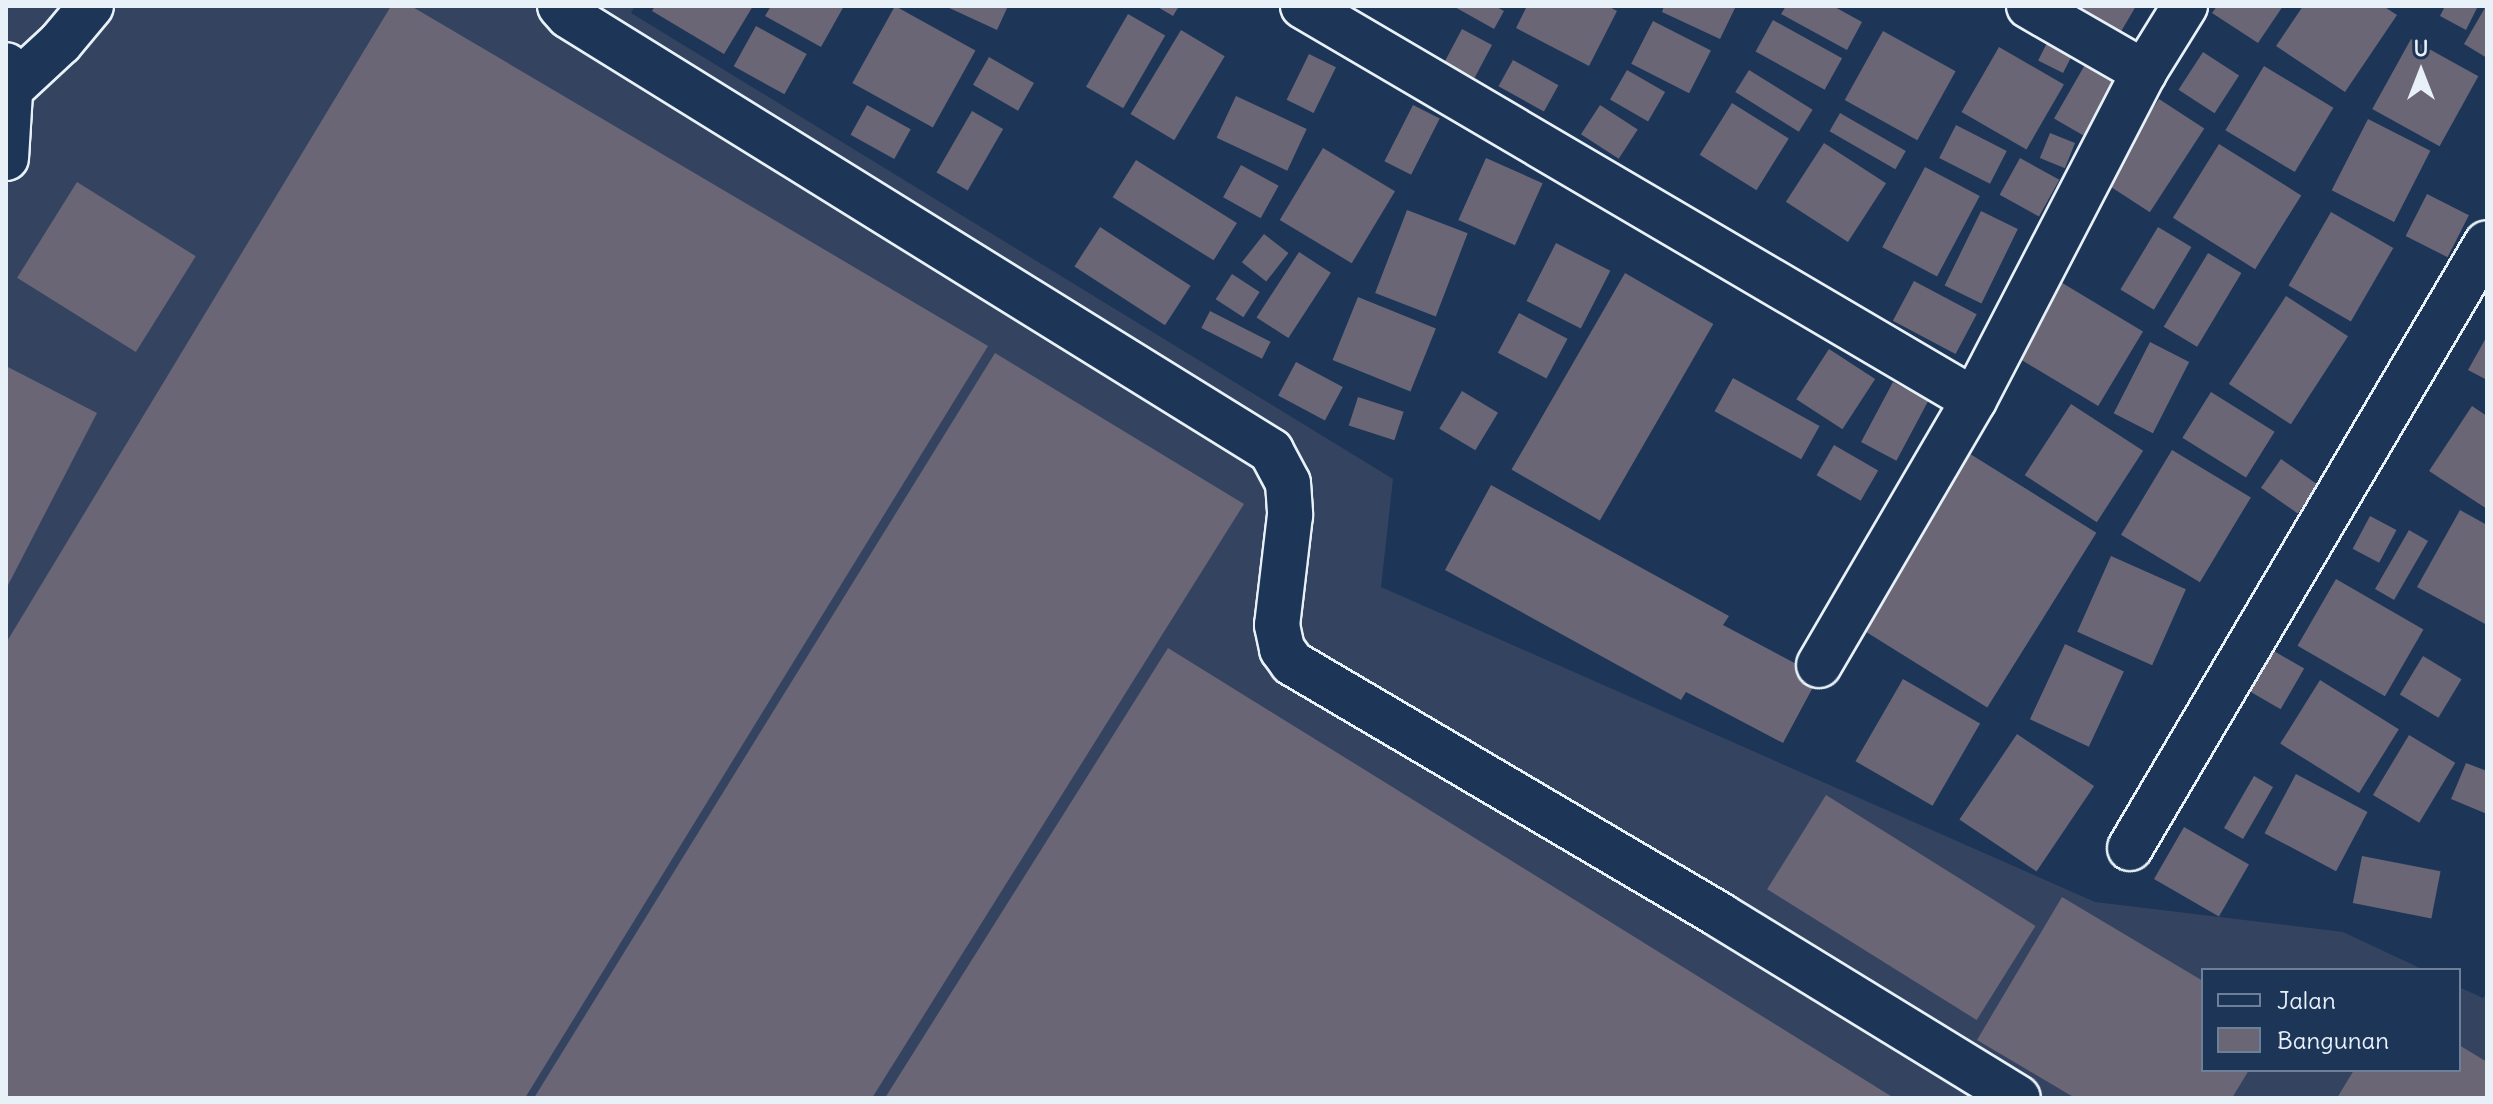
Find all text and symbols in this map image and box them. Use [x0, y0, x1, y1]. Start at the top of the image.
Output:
north arrow [2381, 32, 2461, 112]
text: U [2413, 34, 2429, 62]
legend [2201, 968, 2461, 1072]
text: Jalan [2277, 985, 2336, 1015]
text: Bangunan [2277, 1025, 2389, 1055]

